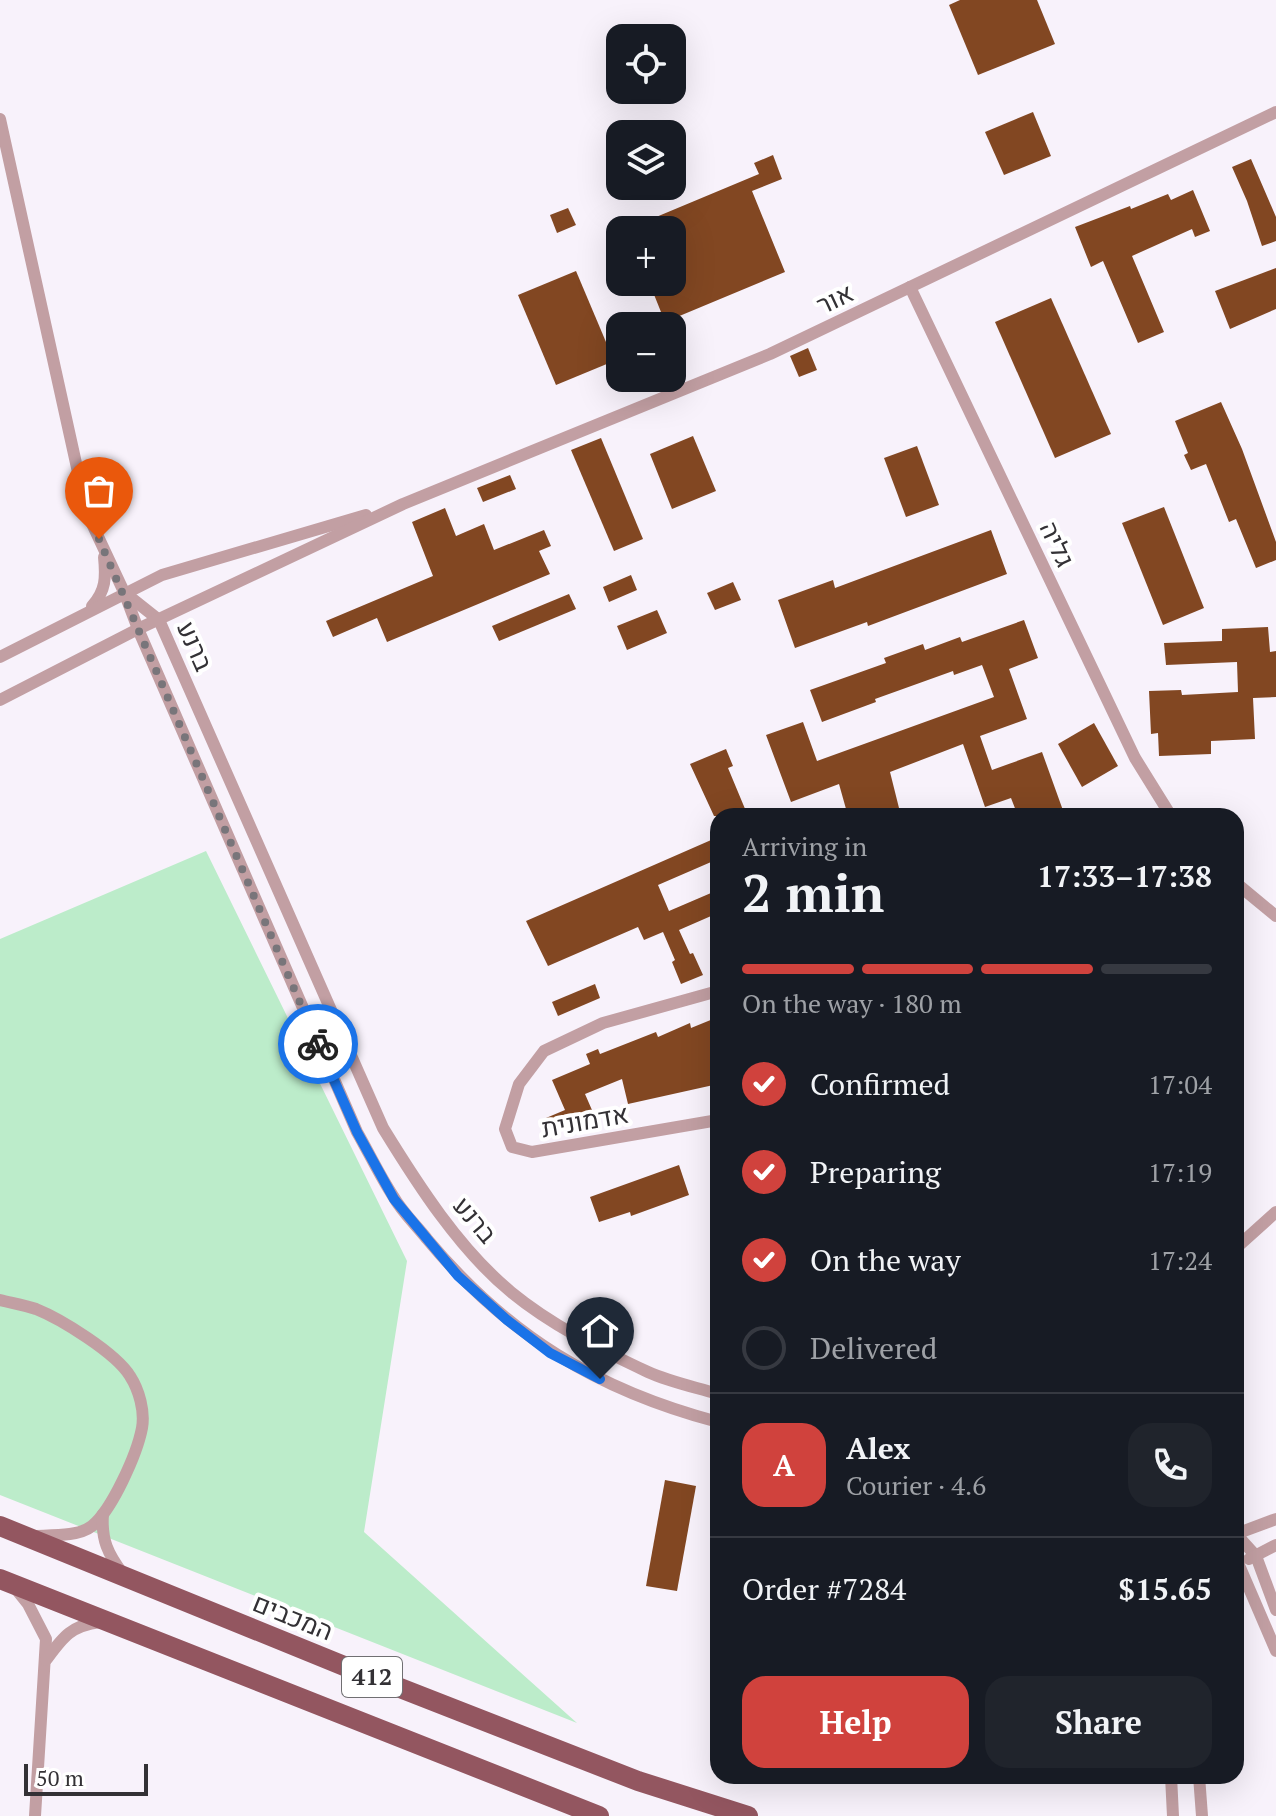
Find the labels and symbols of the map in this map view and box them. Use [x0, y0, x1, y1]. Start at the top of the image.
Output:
street label: אור [811, 275, 859, 321]
pin [65, 457, 133, 539]
street label: גליה [1033, 515, 1083, 572]
street label: ברנע [170, 615, 222, 676]
courier [278, 1004, 358, 1084]
street label: אדמונית [539, 1096, 631, 1144]
street label: ברנע [446, 1189, 505, 1250]
pin [566, 1297, 634, 1379]
street label: המכבים [248, 1585, 339, 1648]
road number: 412 [342, 1657, 402, 1697]
scale bar [24, 1760, 148, 1796]

